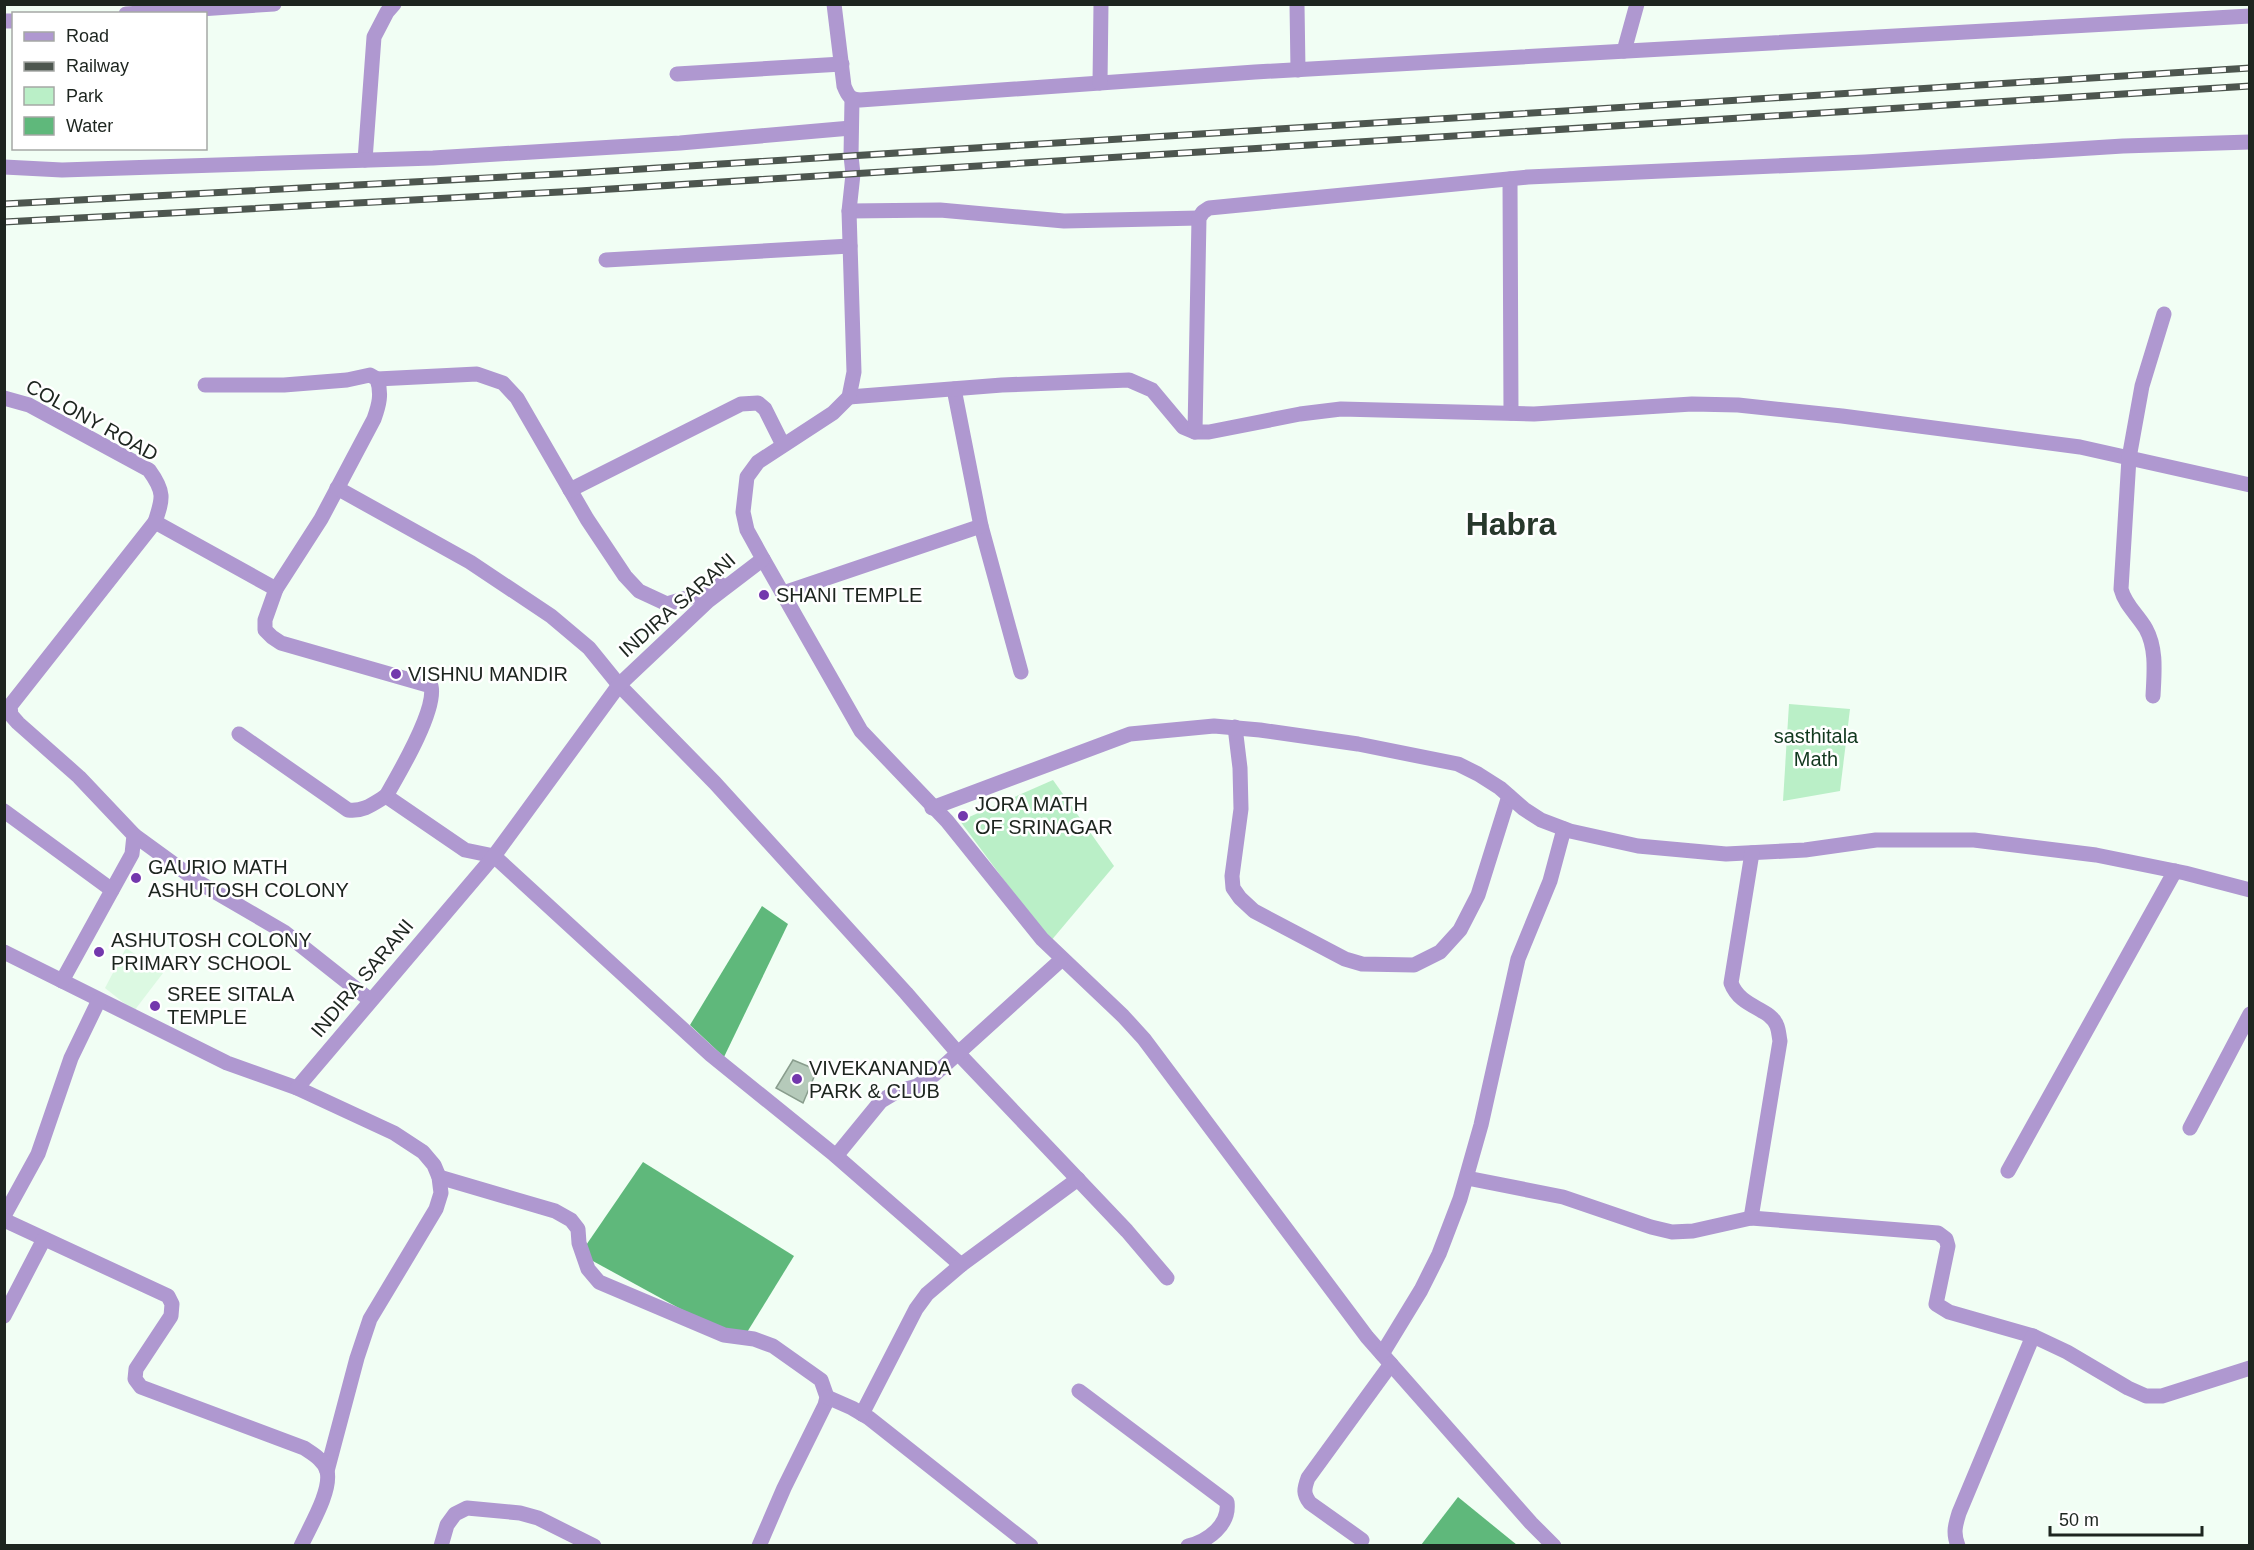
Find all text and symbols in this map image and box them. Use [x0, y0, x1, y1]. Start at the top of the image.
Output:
legend [12, 12, 207, 150]
text: Road [66, 26, 109, 46]
text: Railway [66, 56, 129, 76]
text: Park [66, 86, 104, 106]
text: Water [66, 116, 113, 136]
street label: COLONY ROAD [22, 375, 162, 465]
district label: Habra [1466, 506, 1557, 542]
street label: INDIRA SARANI [614, 549, 740, 661]
place label: SHANI TEMPLE [776, 584, 922, 606]
marker: SHANI TEMPLE [757, 588, 771, 602]
place label: VISHNU MANDIR [408, 663, 568, 685]
marker: VISHNU MANDIR [389, 667, 403, 681]
park label: sasthitala Math [1774, 725, 1859, 770]
place label: JORA MATH OF SRINAGAR [975, 793, 1113, 838]
marker: JORA MATH OF SRINAGAR [956, 809, 970, 823]
place label: GAURIO MATH ASHUTOSH COLONY [148, 856, 349, 901]
marker: GAURIO MATH ASHUTOSH COLONY [129, 871, 143, 885]
street label: INDIRA SARANI [306, 915, 418, 1041]
place label: ASHUTOSH COLONY PRIMARY SCHOOL [111, 929, 312, 974]
marker: ASHUTOSH COLONY PRIMARY SCHOOL [92, 945, 106, 959]
place label: SREE SITALA TEMPLE [167, 983, 295, 1028]
marker: SREE SITALA TEMPLE [148, 999, 162, 1013]
place label: VIVEKANANDA PARK & CLUB [809, 1057, 952, 1102]
marker: VIVEKANANDA PARK & CLUB [790, 1072, 804, 1086]
scale bar [2050, 1499, 2202, 1537]
text: 50 m [2059, 1510, 2099, 1530]

